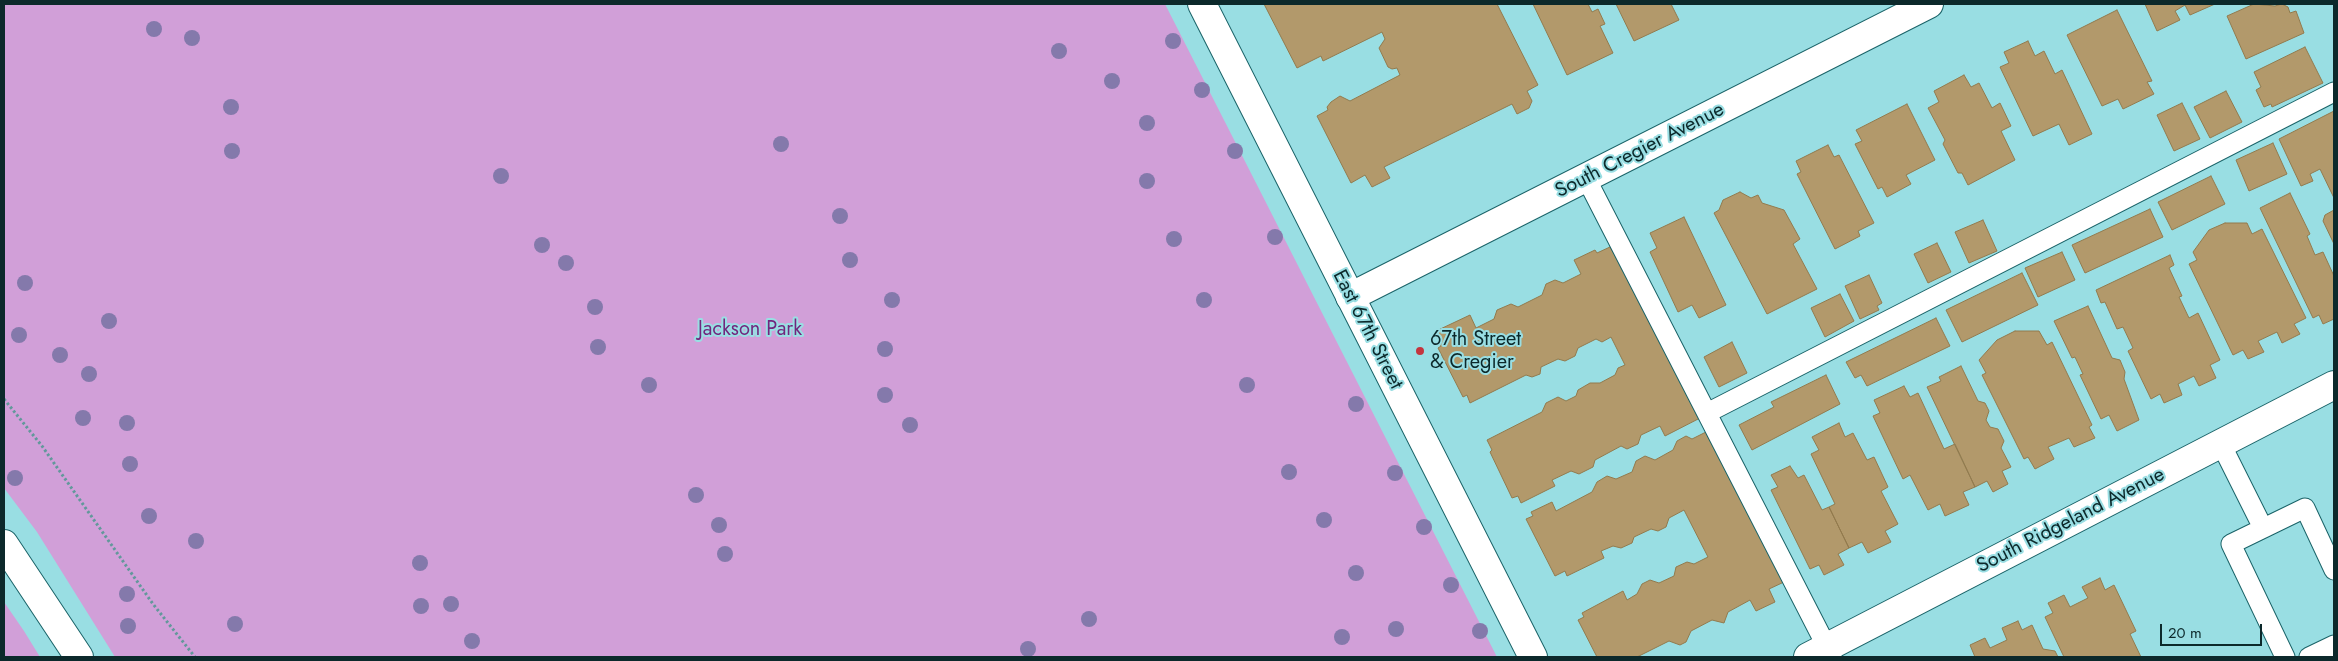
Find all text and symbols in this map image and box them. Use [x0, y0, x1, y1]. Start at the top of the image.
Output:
street label: South Cregier Avenue [1552, 98, 1728, 204]
street label: East 67th Street [1327, 266, 1407, 394]
park label: Jackson Park [698, 318, 802, 342]
place label: 67th Street & Cregier [1430, 328, 1521, 375]
marker: 67th Street & Cregier [1414, 345, 1426, 357]
street label: South Ridgeland Avenue [1973, 463, 2169, 579]
scale bar [2163, 614, 2266, 646]
text: 20 m [2168, 622, 2202, 644]

